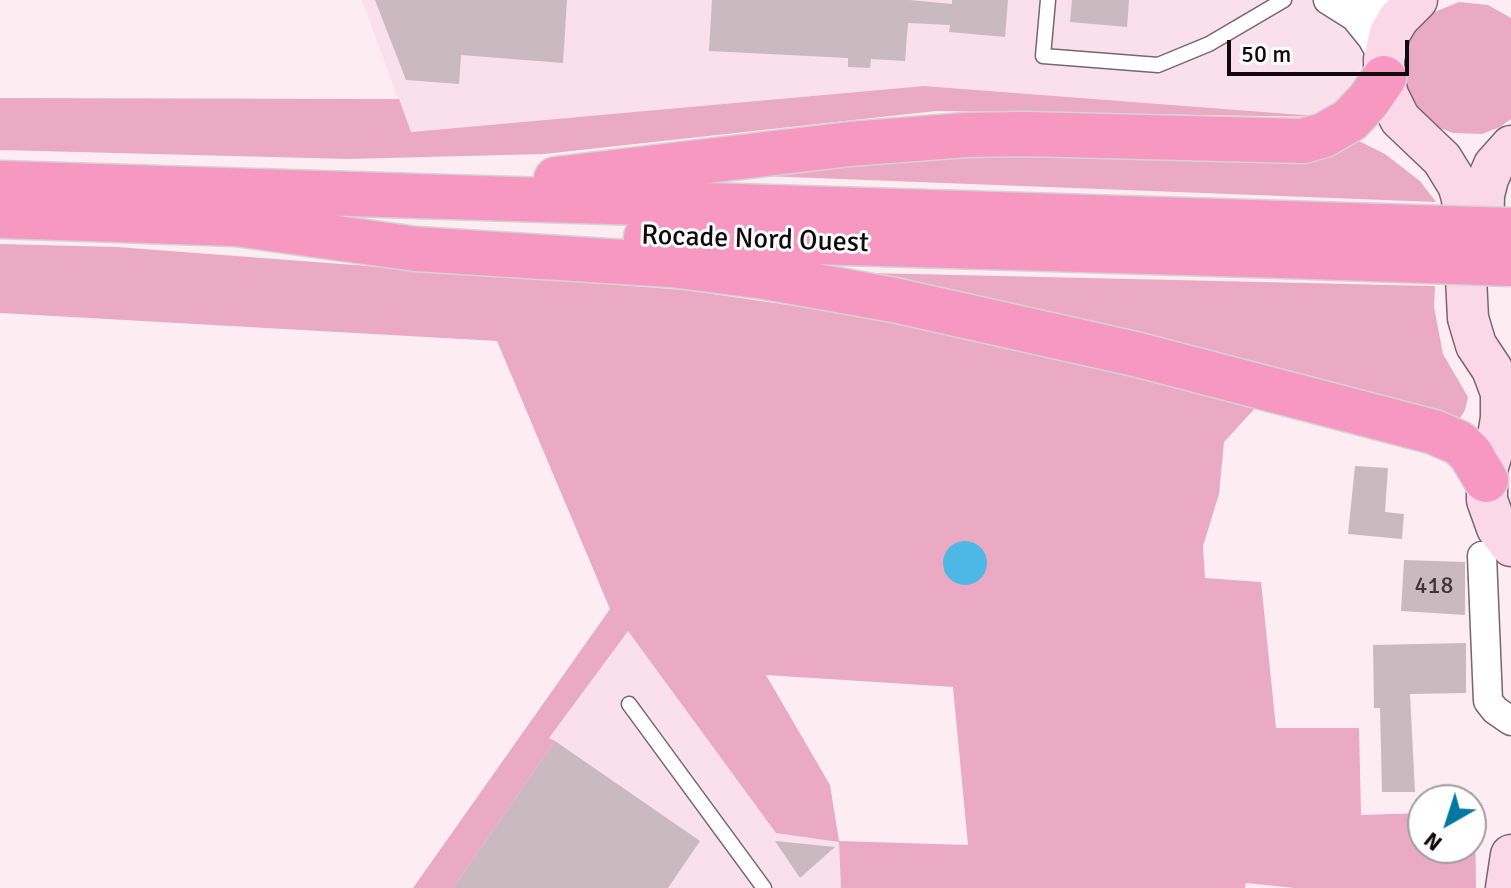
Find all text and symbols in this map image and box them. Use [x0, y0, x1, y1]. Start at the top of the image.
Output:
scale bar [1231, 24, 1413, 74]
text: 50 m [1241, 39, 1291, 69]
street label: Rocade Nord Ouest [641, 219, 869, 261]
house number: 418 [1415, 573, 1453, 601]
north arrow [1407, 784, 1487, 864]
text: N [1418, 826, 1447, 857]

